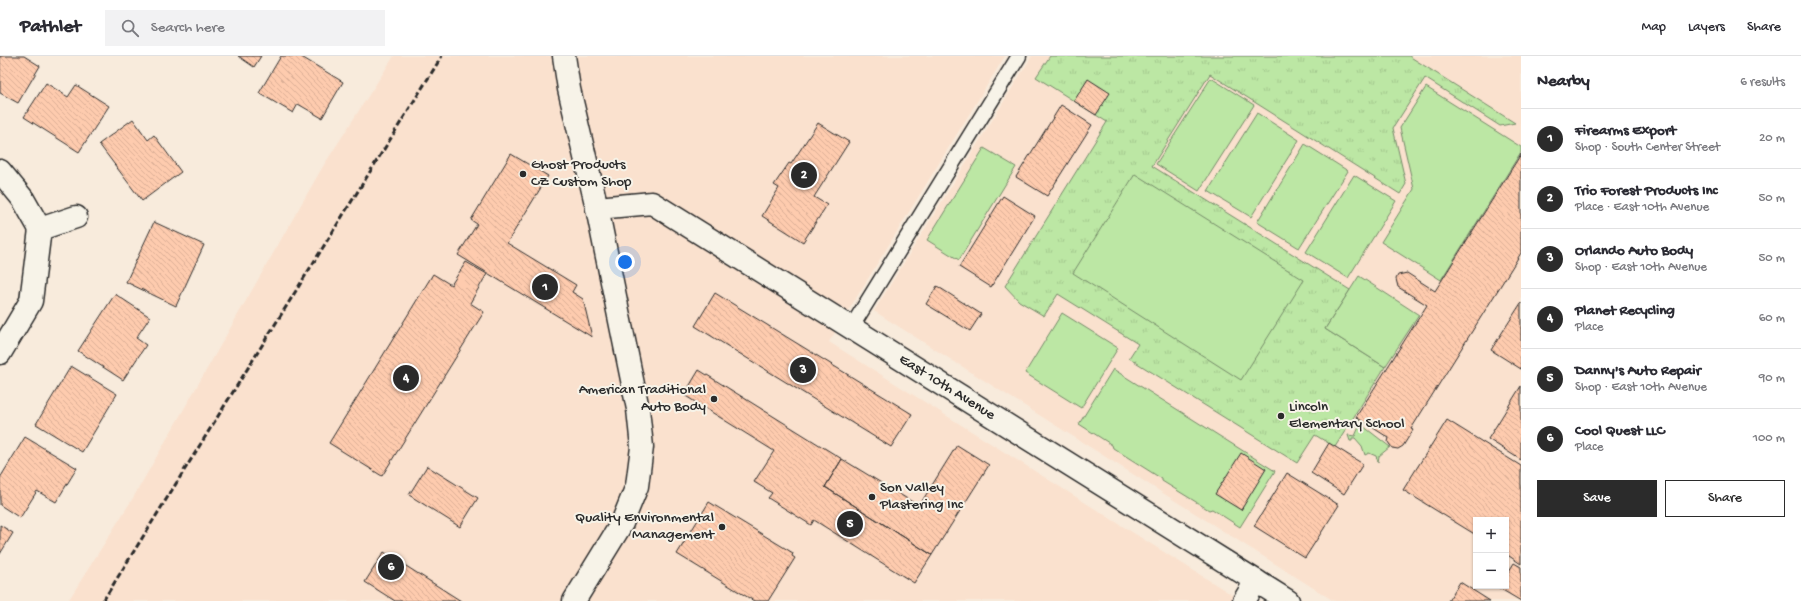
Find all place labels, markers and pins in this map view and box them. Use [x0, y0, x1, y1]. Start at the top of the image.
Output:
place label: Ghost Products CZ Custom Shop [531, 156, 632, 191]
pin: 2 [791, 160, 817, 190]
marker: Ghost Products CZ Custom Shop [518, 169, 528, 179]
pin: 1 [532, 272, 558, 302]
pin: 3 [790, 355, 816, 385]
pin: 4 [393, 363, 419, 393]
place label: American Traditional Auto Body [579, 381, 707, 416]
marker: American Traditional Auto Body [709, 394, 719, 404]
place label: Lincoln Elementary School [1289, 398, 1405, 433]
marker: Lincoln Elementary School [1276, 411, 1286, 421]
place label: Son Valley Plastering Inc [879, 479, 964, 514]
marker: Son Valley Plastering Inc [867, 492, 877, 502]
place label: Quality Environmental Management [575, 509, 716, 544]
pin: 5 [837, 509, 863, 539]
marker: Quality Environmental Management [717, 522, 727, 532]
pin: 6 [378, 552, 404, 582]

